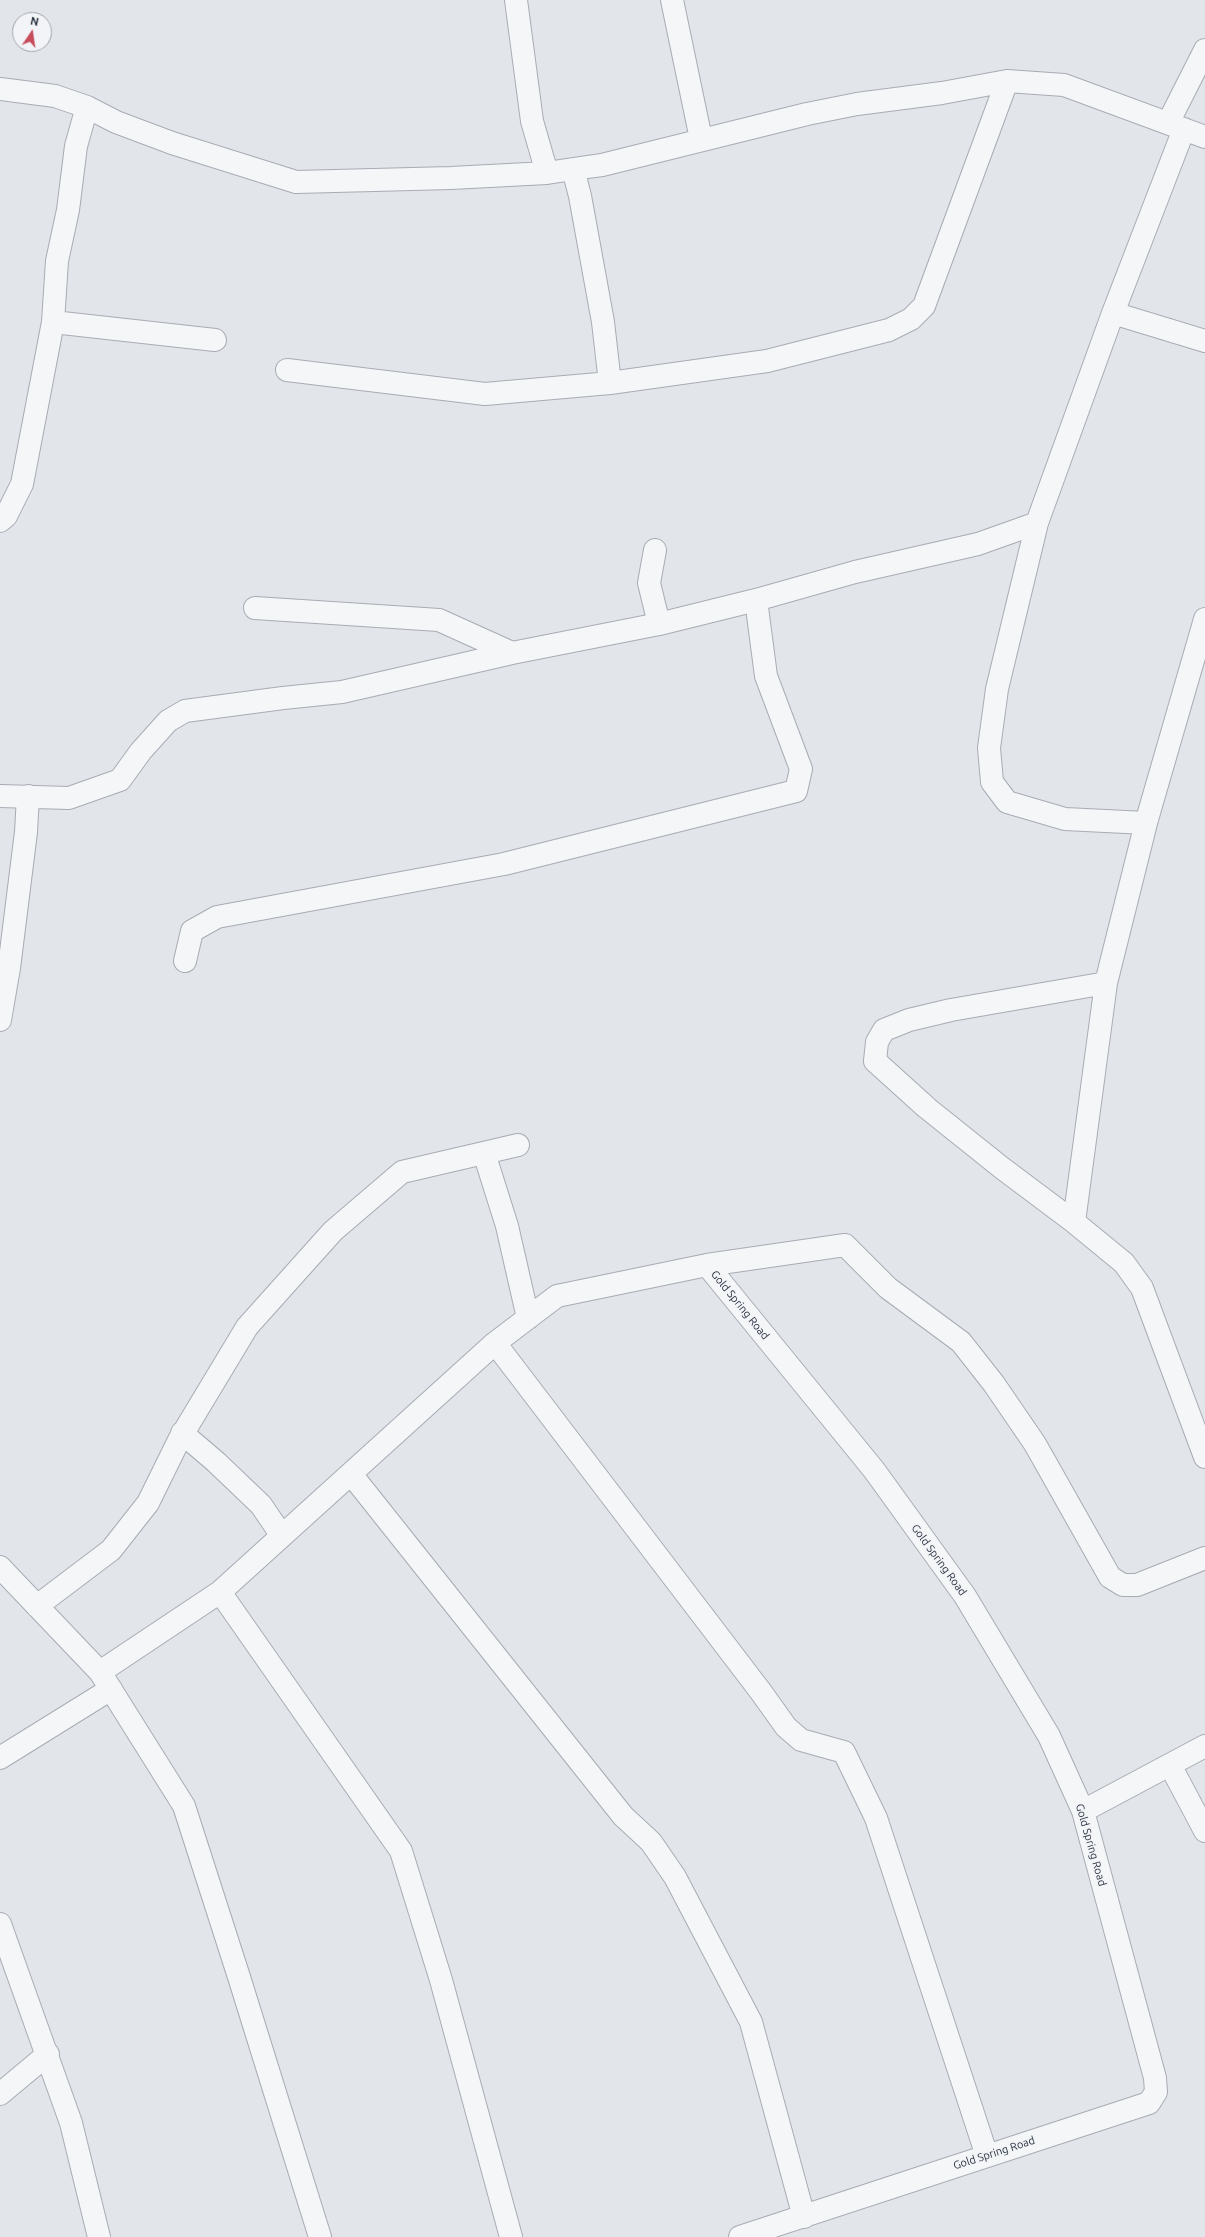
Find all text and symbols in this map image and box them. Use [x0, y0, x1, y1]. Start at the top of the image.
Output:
north arrow [12, 12, 52, 52]
text: N [29, 15, 40, 28]
street label: Gold Spring Road [708, 1268, 772, 1342]
street label: Gold Spring Road [909, 1522, 969, 1598]
street label: Gold Spring Road [1073, 1802, 1109, 1888]
street label: Gold Spring Road [952, 2134, 1036, 2172]

